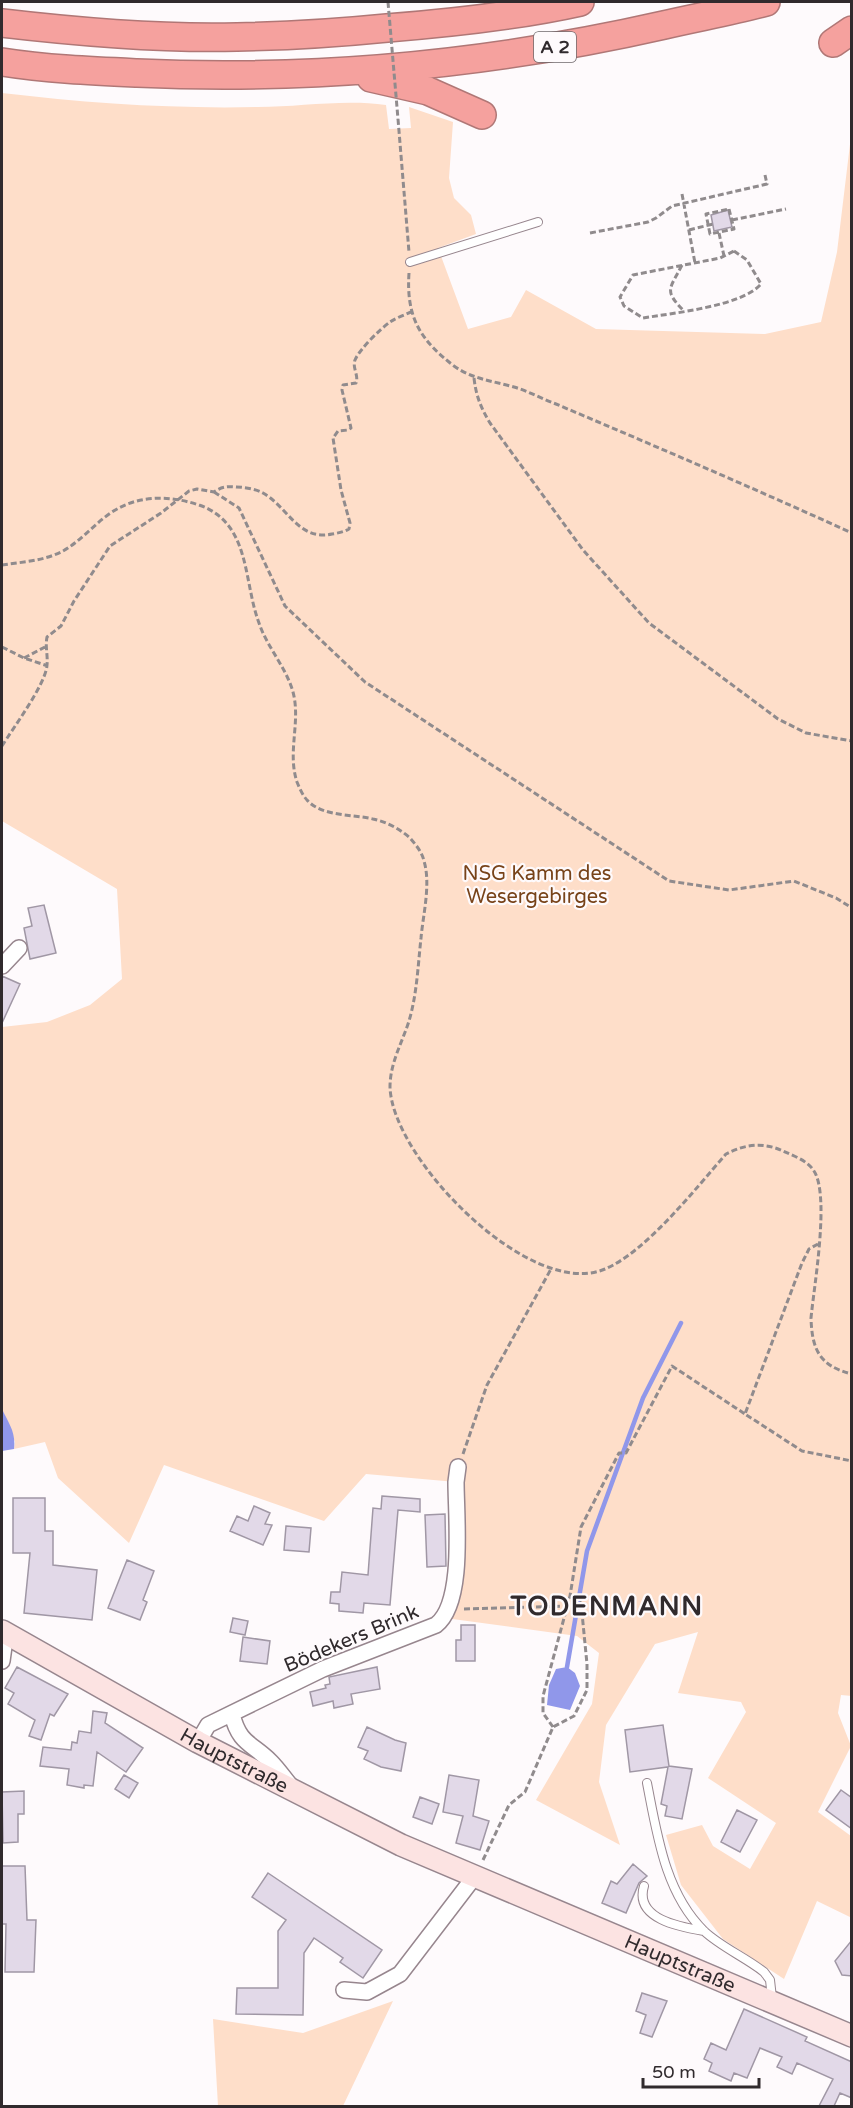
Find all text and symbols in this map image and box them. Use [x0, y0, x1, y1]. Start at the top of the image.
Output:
road number: A 2 [534, 32, 576, 62]
park label: NSG Kamm des Wesergebirges [463, 862, 611, 909]
district label: TODENMANN [509, 1591, 704, 1622]
street label: Bödekers Brink [281, 1600, 422, 1678]
street label: Hauptstraße [176, 1723, 292, 1799]
street label: Hauptstraße [621, 1930, 739, 1998]
scale bar [643, 2051, 758, 2089]
text: 50 m [652, 2061, 696, 2083]

